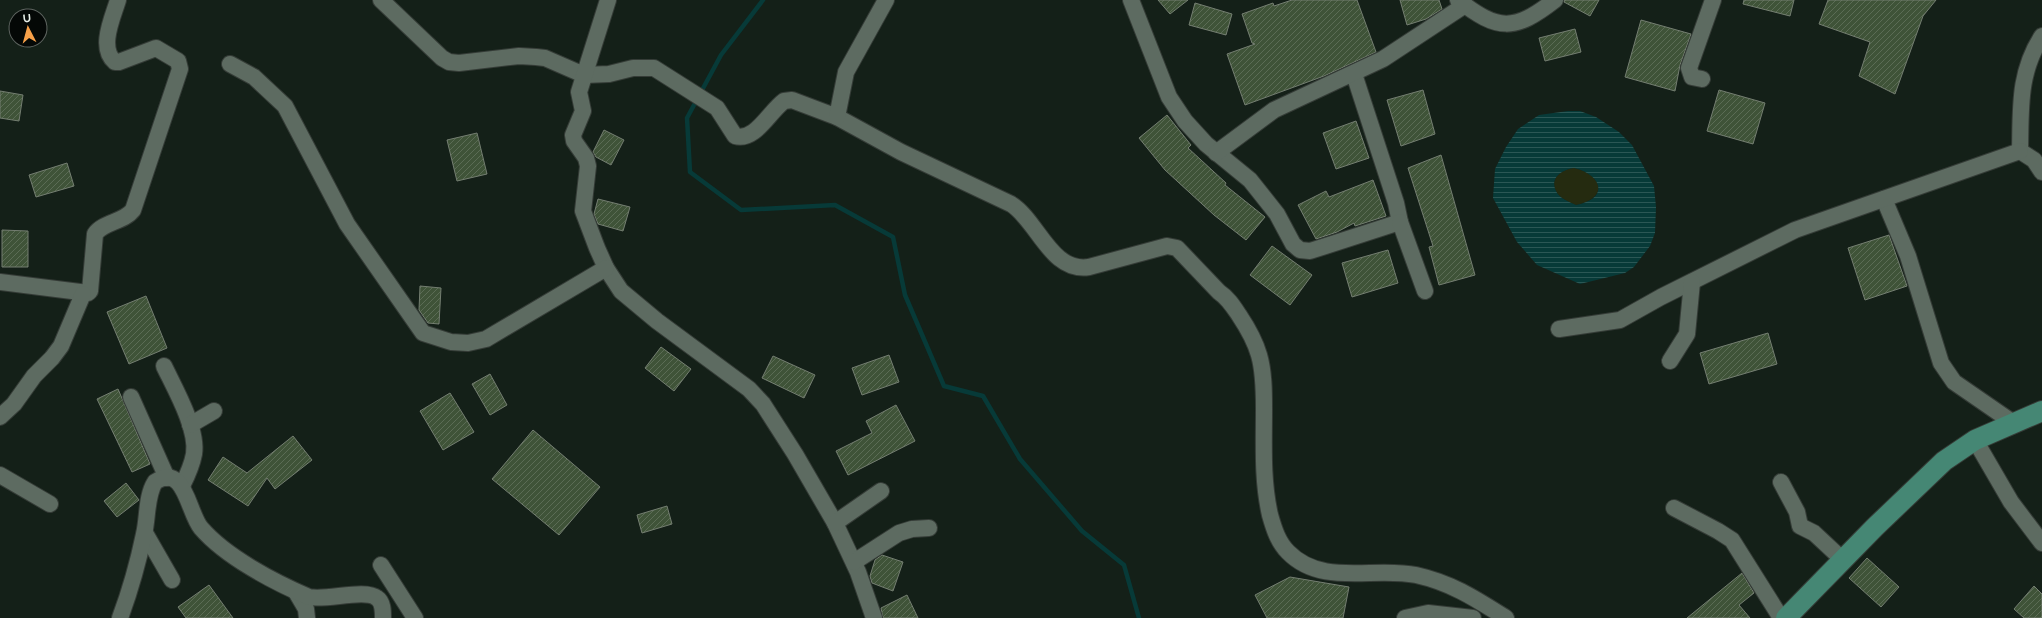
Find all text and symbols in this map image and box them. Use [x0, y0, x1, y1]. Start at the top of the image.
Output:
north arrow [8, 8, 48, 48]
text: U [22, 12, 32, 25]

